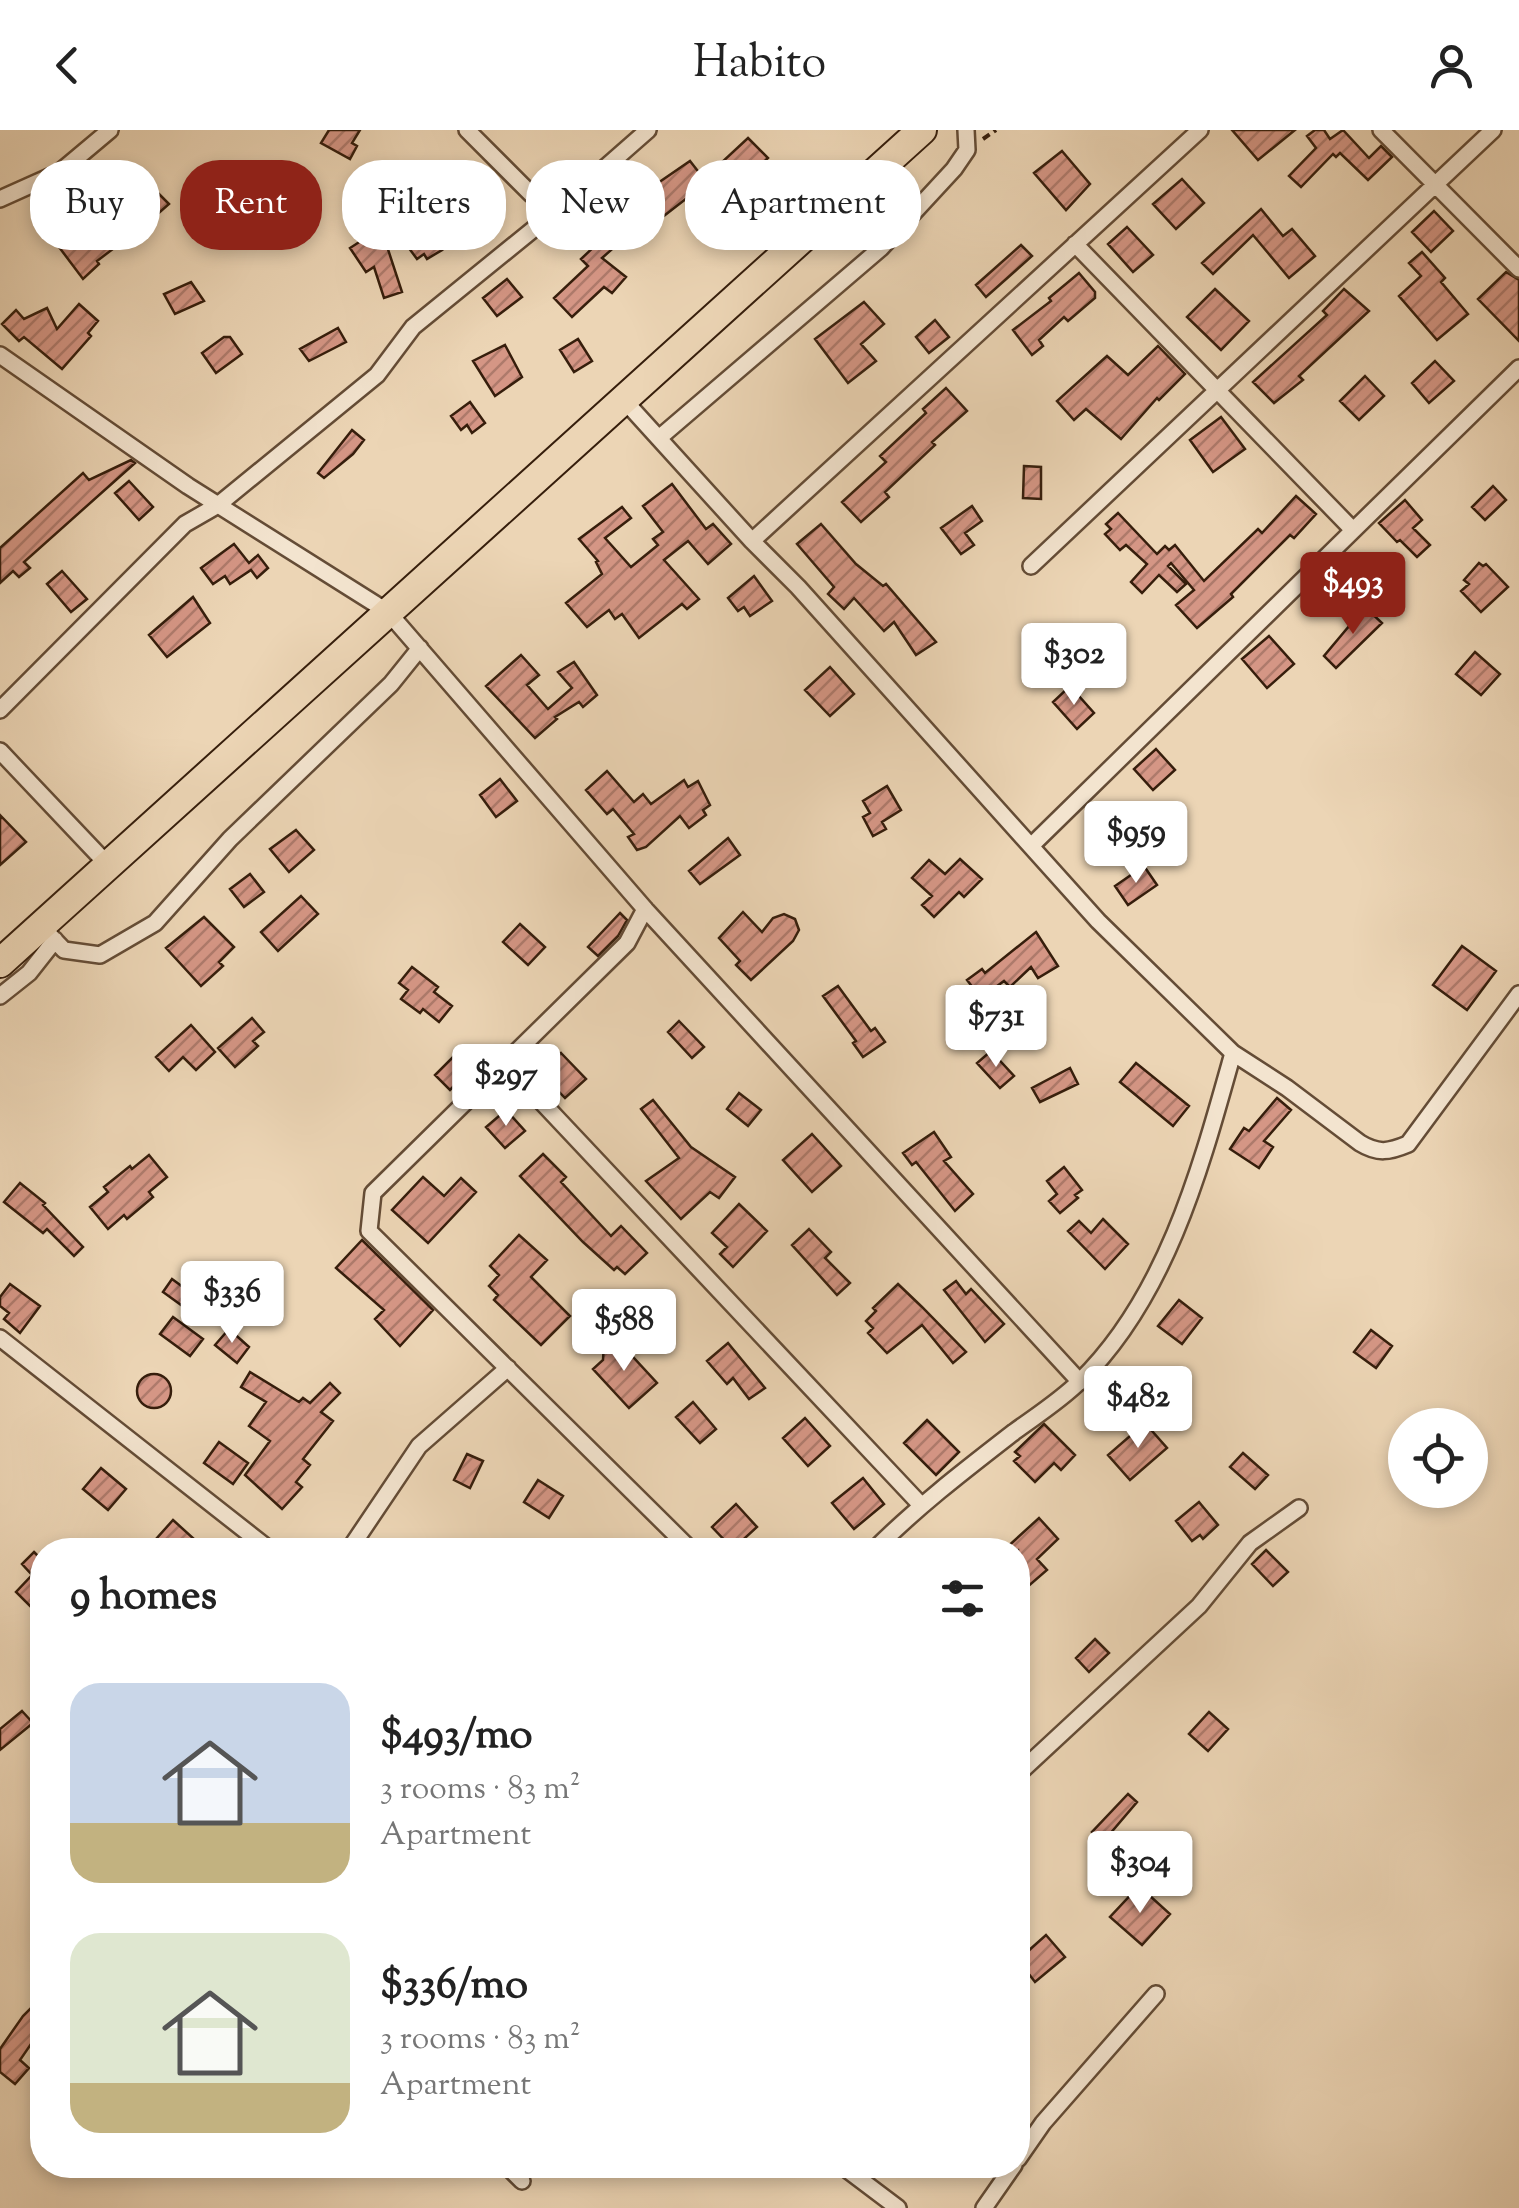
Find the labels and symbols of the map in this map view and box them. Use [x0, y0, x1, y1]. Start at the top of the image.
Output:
pin: $493 [1294, 552, 1412, 637]
pin: $302 [1015, 623, 1133, 708]
pin: $959 [1077, 801, 1195, 886]
pin: $731 [937, 985, 1055, 1070]
pin: $297 [447, 1044, 565, 1129]
pin: $336 [173, 1261, 291, 1346]
pin: $588 [565, 1289, 683, 1374]
pin: $482 [1079, 1366, 1197, 1451]
pin: $304 [1081, 1831, 1199, 1916]

